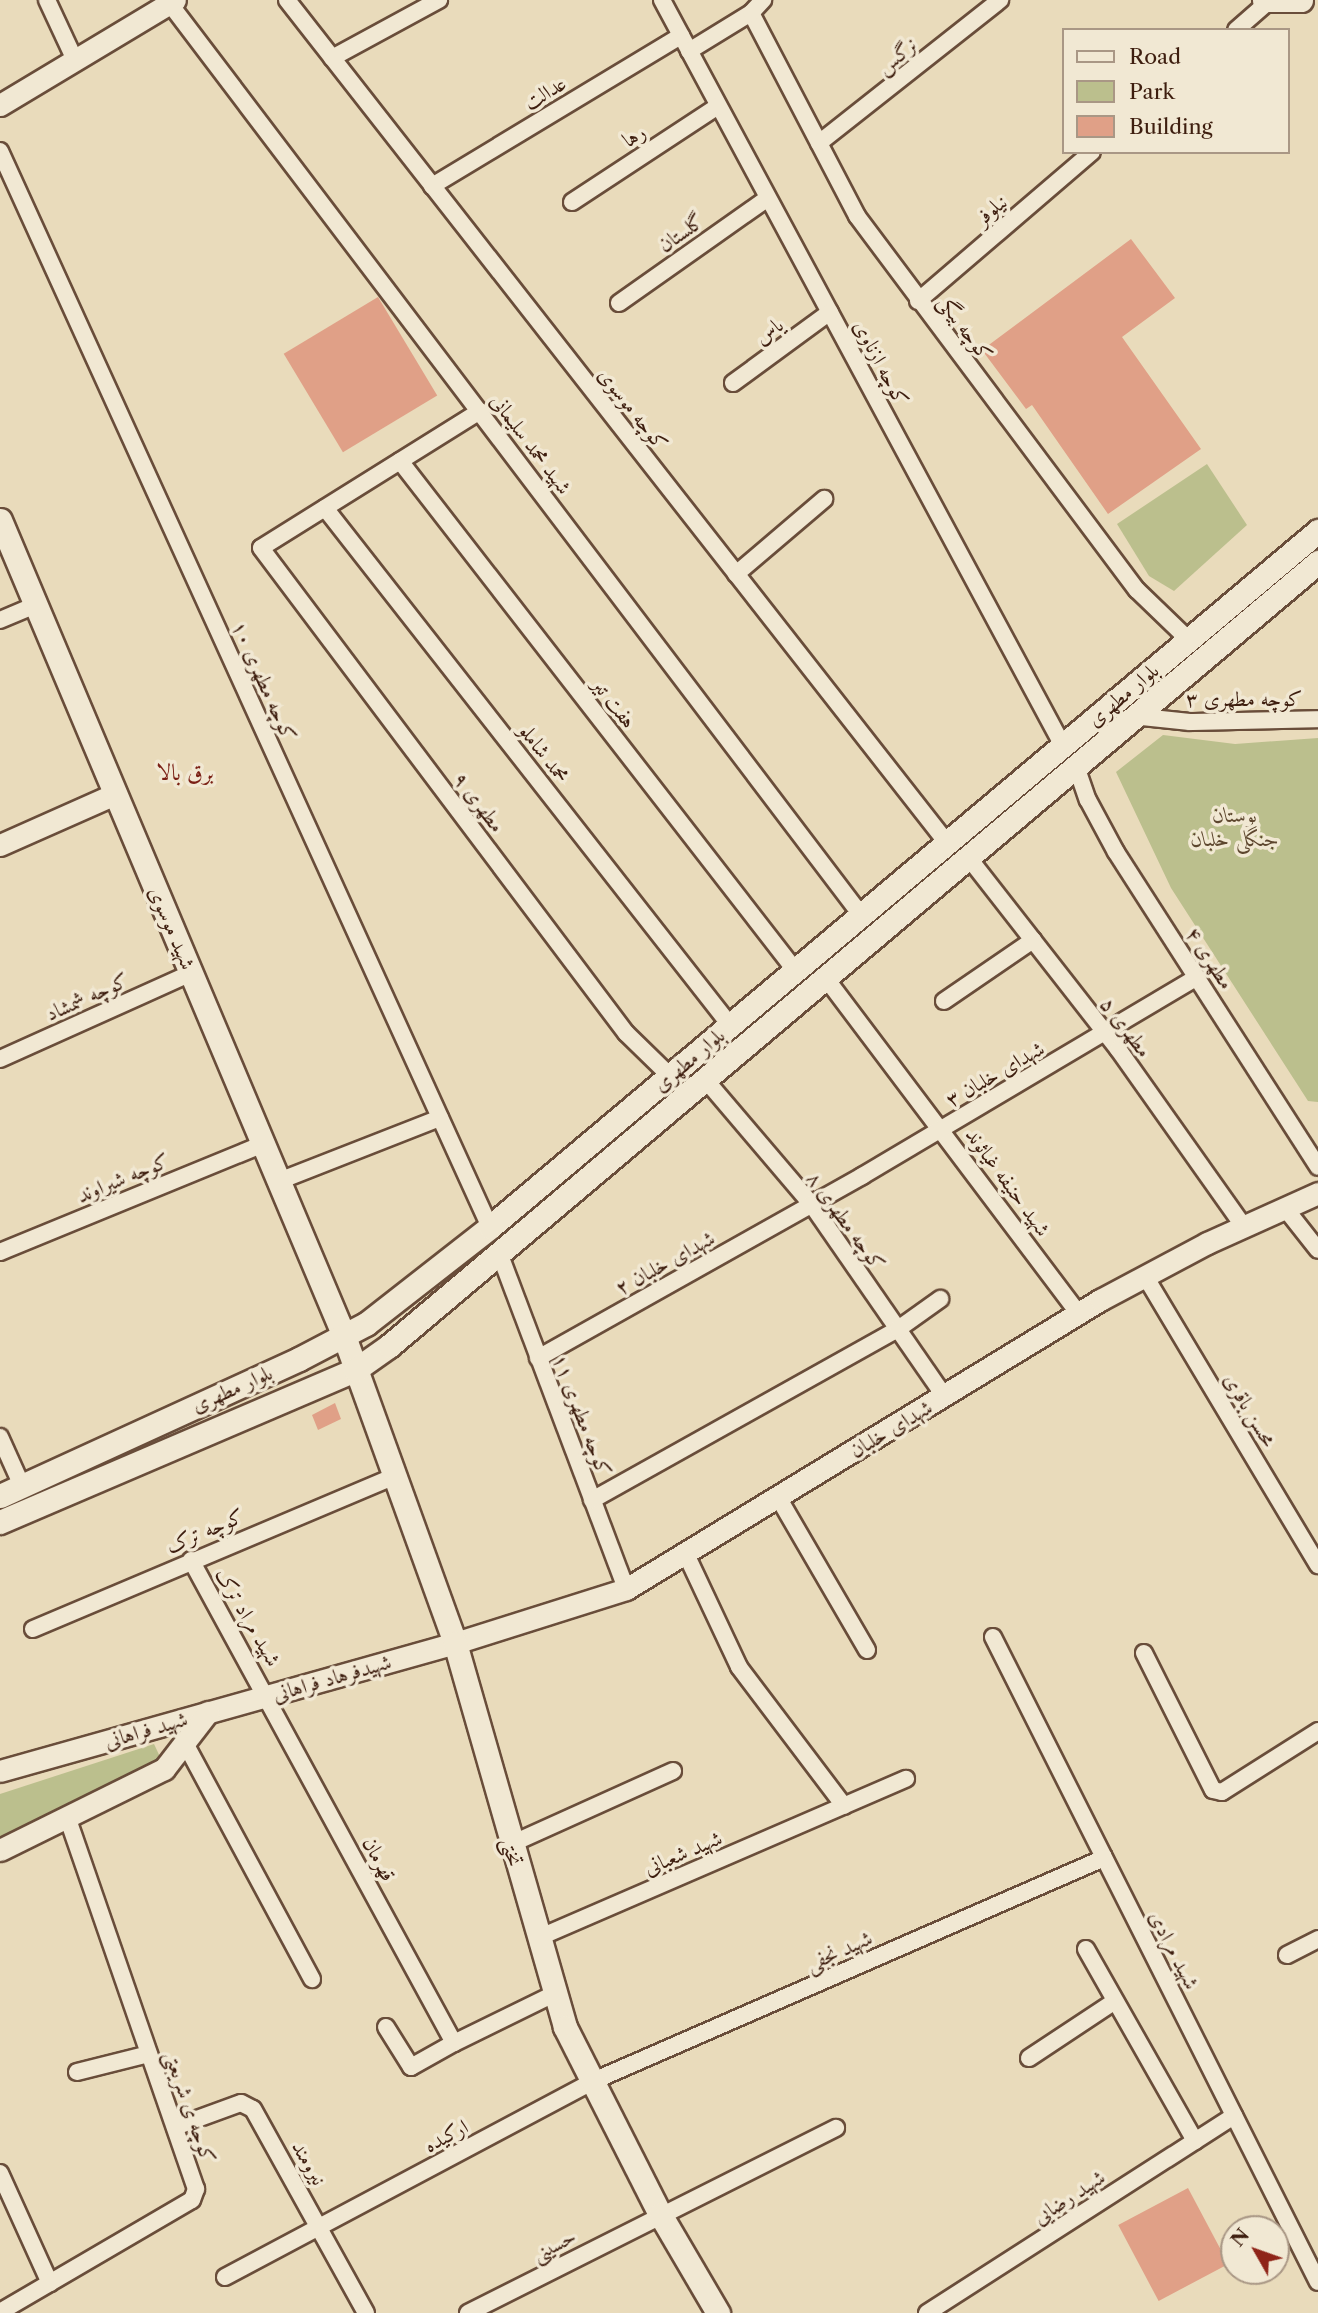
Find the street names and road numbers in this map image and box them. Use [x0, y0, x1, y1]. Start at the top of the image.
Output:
street label: نرگس [872, 32, 922, 80]
street label: عدالت [519, 71, 571, 115]
street label: رها [618, 119, 650, 153]
street label: نیلوفر [970, 189, 1012, 231]
street label: گلستان [653, 208, 709, 258]
street label: کوچه بیگی [932, 290, 998, 366]
street label: یاس [750, 312, 788, 350]
street label: کوچه ازناوی [848, 316, 914, 410]
street label: کوچه موسوی [593, 363, 673, 455]
street label: شهید محمد سلیمانی [485, 389, 577, 499]
street label: کوچه مطهری ۱۰ [226, 617, 302, 745]
street label: بلوار مطهری [1082, 658, 1164, 732]
street label: هفت تیر [586, 673, 642, 733]
street label: کوچه مطهری ۳ [1186, 686, 1302, 712]
street label: محمد شاملو [513, 719, 575, 787]
street label: مطهری ۹ [448, 767, 510, 837]
street label: شهید موسوی [143, 883, 201, 973]
street label: مطهری ۴ [1181, 922, 1239, 994]
street label: کوچه شمشاد [42, 968, 132, 1026]
street label: مطهری ۵ [1095, 992, 1157, 1062]
street label: بلوار مطهری [648, 1023, 730, 1097]
street label: شهدای خلبان ۳ [941, 1036, 1049, 1112]
street label: شهید حنیفه غیاثوند [960, 1123, 1056, 1241]
street label: کوچه شیراوند [73, 1148, 173, 1208]
street label: کوچه مطهری ۸ [802, 1166, 890, 1276]
street label: شهدای خلبان ۲ [611, 1225, 719, 1301]
street label: کوچه مطهری ۱۱ [547, 1350, 617, 1480]
street label: بلوار مطهری [188, 1360, 276, 1418]
street label: محسن باقری [1218, 1369, 1282, 1451]
street label: شهدای خلبان [845, 1395, 937, 1463]
street label: کوچه ترک [162, 1503, 248, 1559]
street label: شهید مراد ترک [210, 1563, 286, 1671]
street label: شهیدفرهاد فراهانی [270, 1649, 394, 1707]
street label: شهید فراهانی [102, 1706, 190, 1754]
street label: شهید شعبانی [640, 1825, 726, 1881]
street label: قهرمان [357, 1833, 401, 1885]
street label: تختی [496, 1835, 528, 1869]
street label: شهید مرادی [1144, 1907, 1204, 1993]
street label: شهید نجفی [802, 1925, 876, 1977]
street label: کوچه ی شریعتی [159, 2047, 221, 2167]
street label: ارکیده [420, 2114, 472, 2158]
street label: نیرومند [286, 2136, 332, 2190]
street label: شهید رضایی [1028, 2164, 1110, 2230]
street label: حسینی [528, 2223, 580, 2267]

